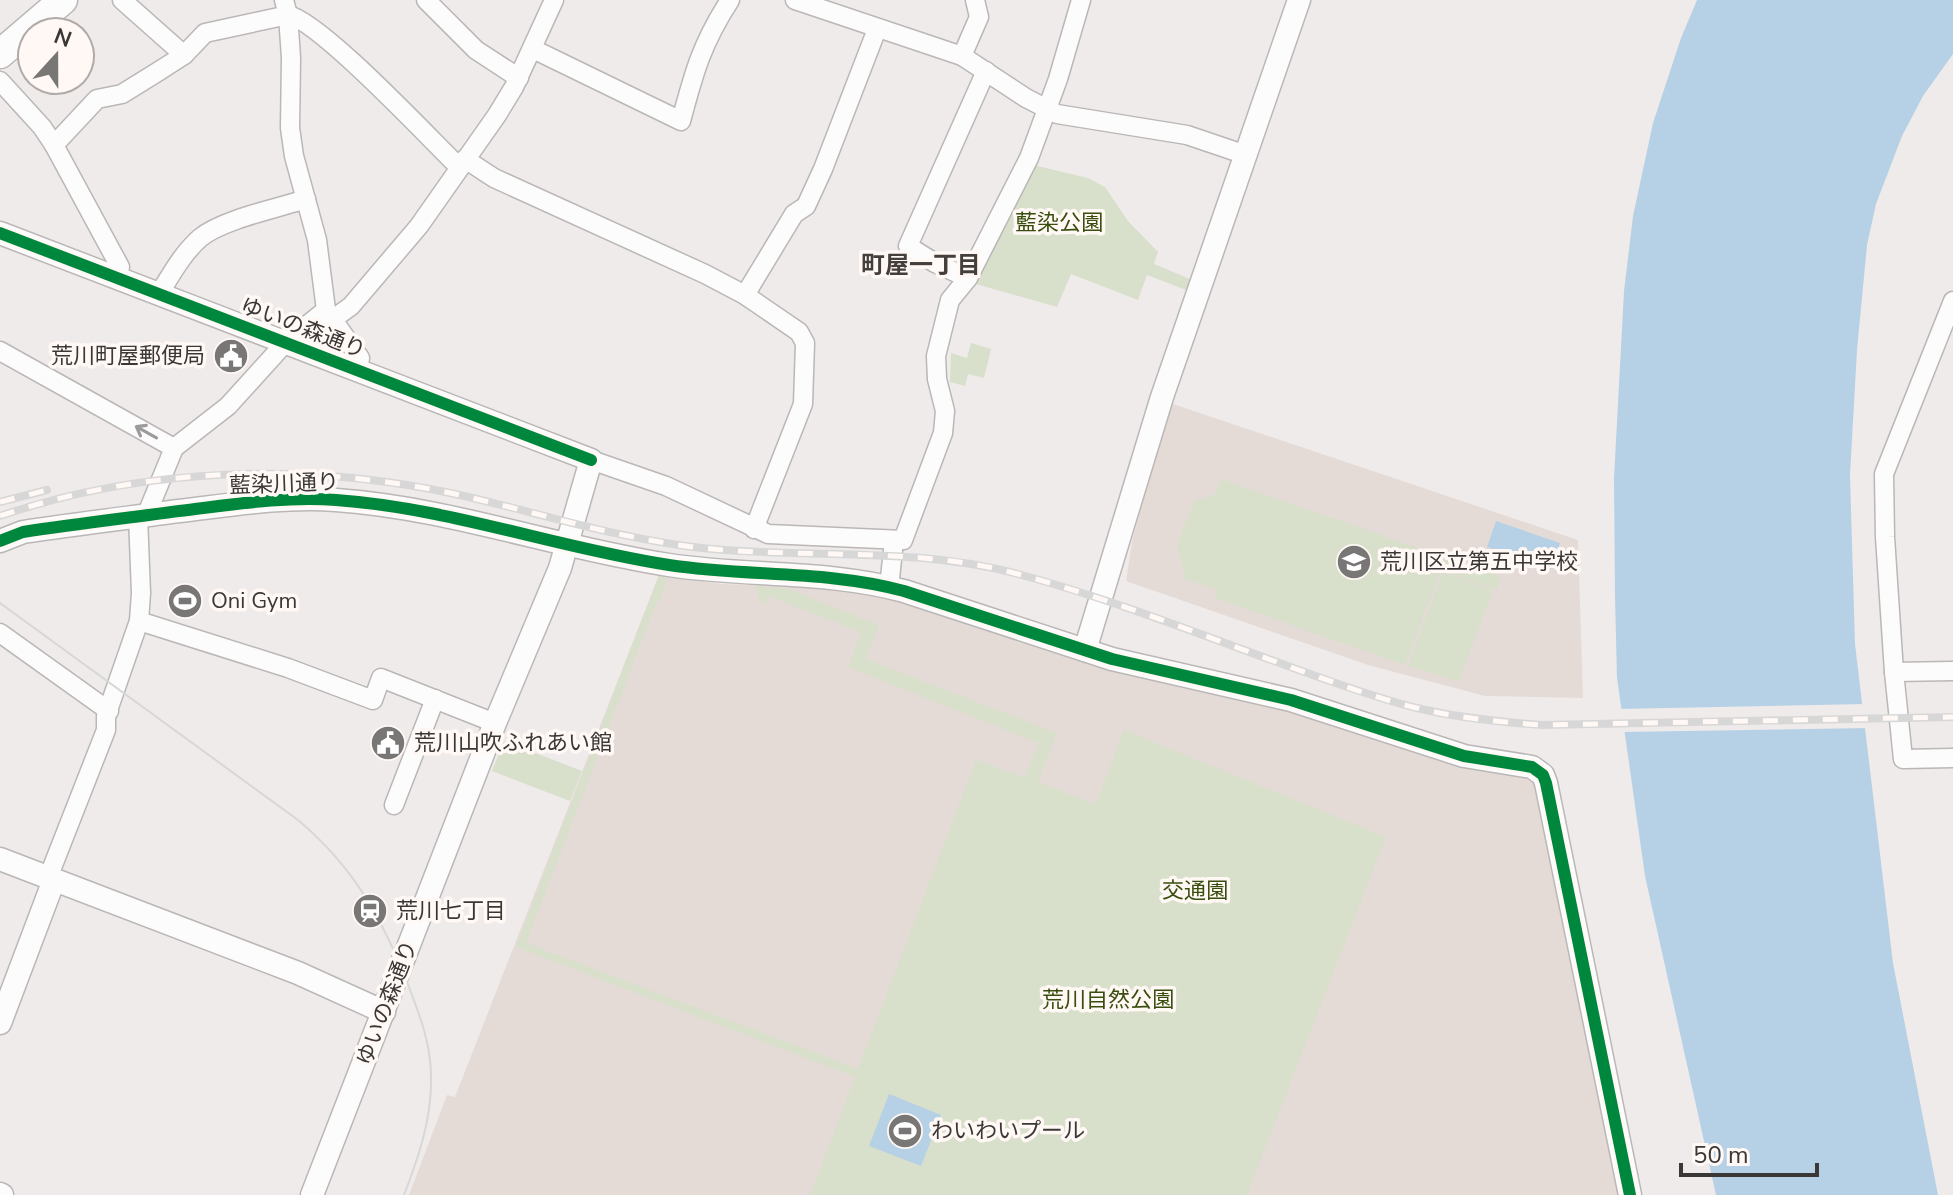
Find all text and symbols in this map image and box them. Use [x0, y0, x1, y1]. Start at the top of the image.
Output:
north arrow [16, 16, 96, 96]
text: N [50, 21, 76, 55]
park label: 藍染公園 [1015, 208, 1103, 238]
district label: 町屋一丁目 [861, 249, 981, 281]
street label: ゆいの森通り [236, 290, 370, 366]
public building icon: 荒川町屋郵便局 [212, 337, 250, 375]
place label: 荒川町屋郵便局 [51, 341, 205, 371]
one-way arrow [135, 424, 158, 440]
street label: 藍染川通り [229, 467, 339, 501]
school or university icon: 荒川区立第五中学校 [1335, 543, 1373, 581]
place label: 荒川区立第五中学校 [1380, 547, 1578, 577]
sports icon: Oni Gym [166, 582, 204, 620]
place label: Oni Gym [211, 586, 297, 616]
public building icon: 荒川山吹ふれあい館 [369, 724, 407, 762]
place label: 荒川山吹ふれあい館 [414, 728, 612, 758]
park label: 交通園 [1162, 876, 1228, 906]
station icon: 荒川七丁目 [351, 892, 389, 930]
place label: 荒川七丁目 [396, 896, 506, 926]
street label: ゆいの森通り [349, 936, 425, 1070]
park label: 荒川自然公園 [1042, 985, 1174, 1015]
sports icon: わいわいプール [886, 1112, 924, 1150]
place label: わいわいプール [931, 1116, 1085, 1146]
scale bar [1681, 1127, 1817, 1177]
text: 50 m [1693, 1139, 1749, 1171]

